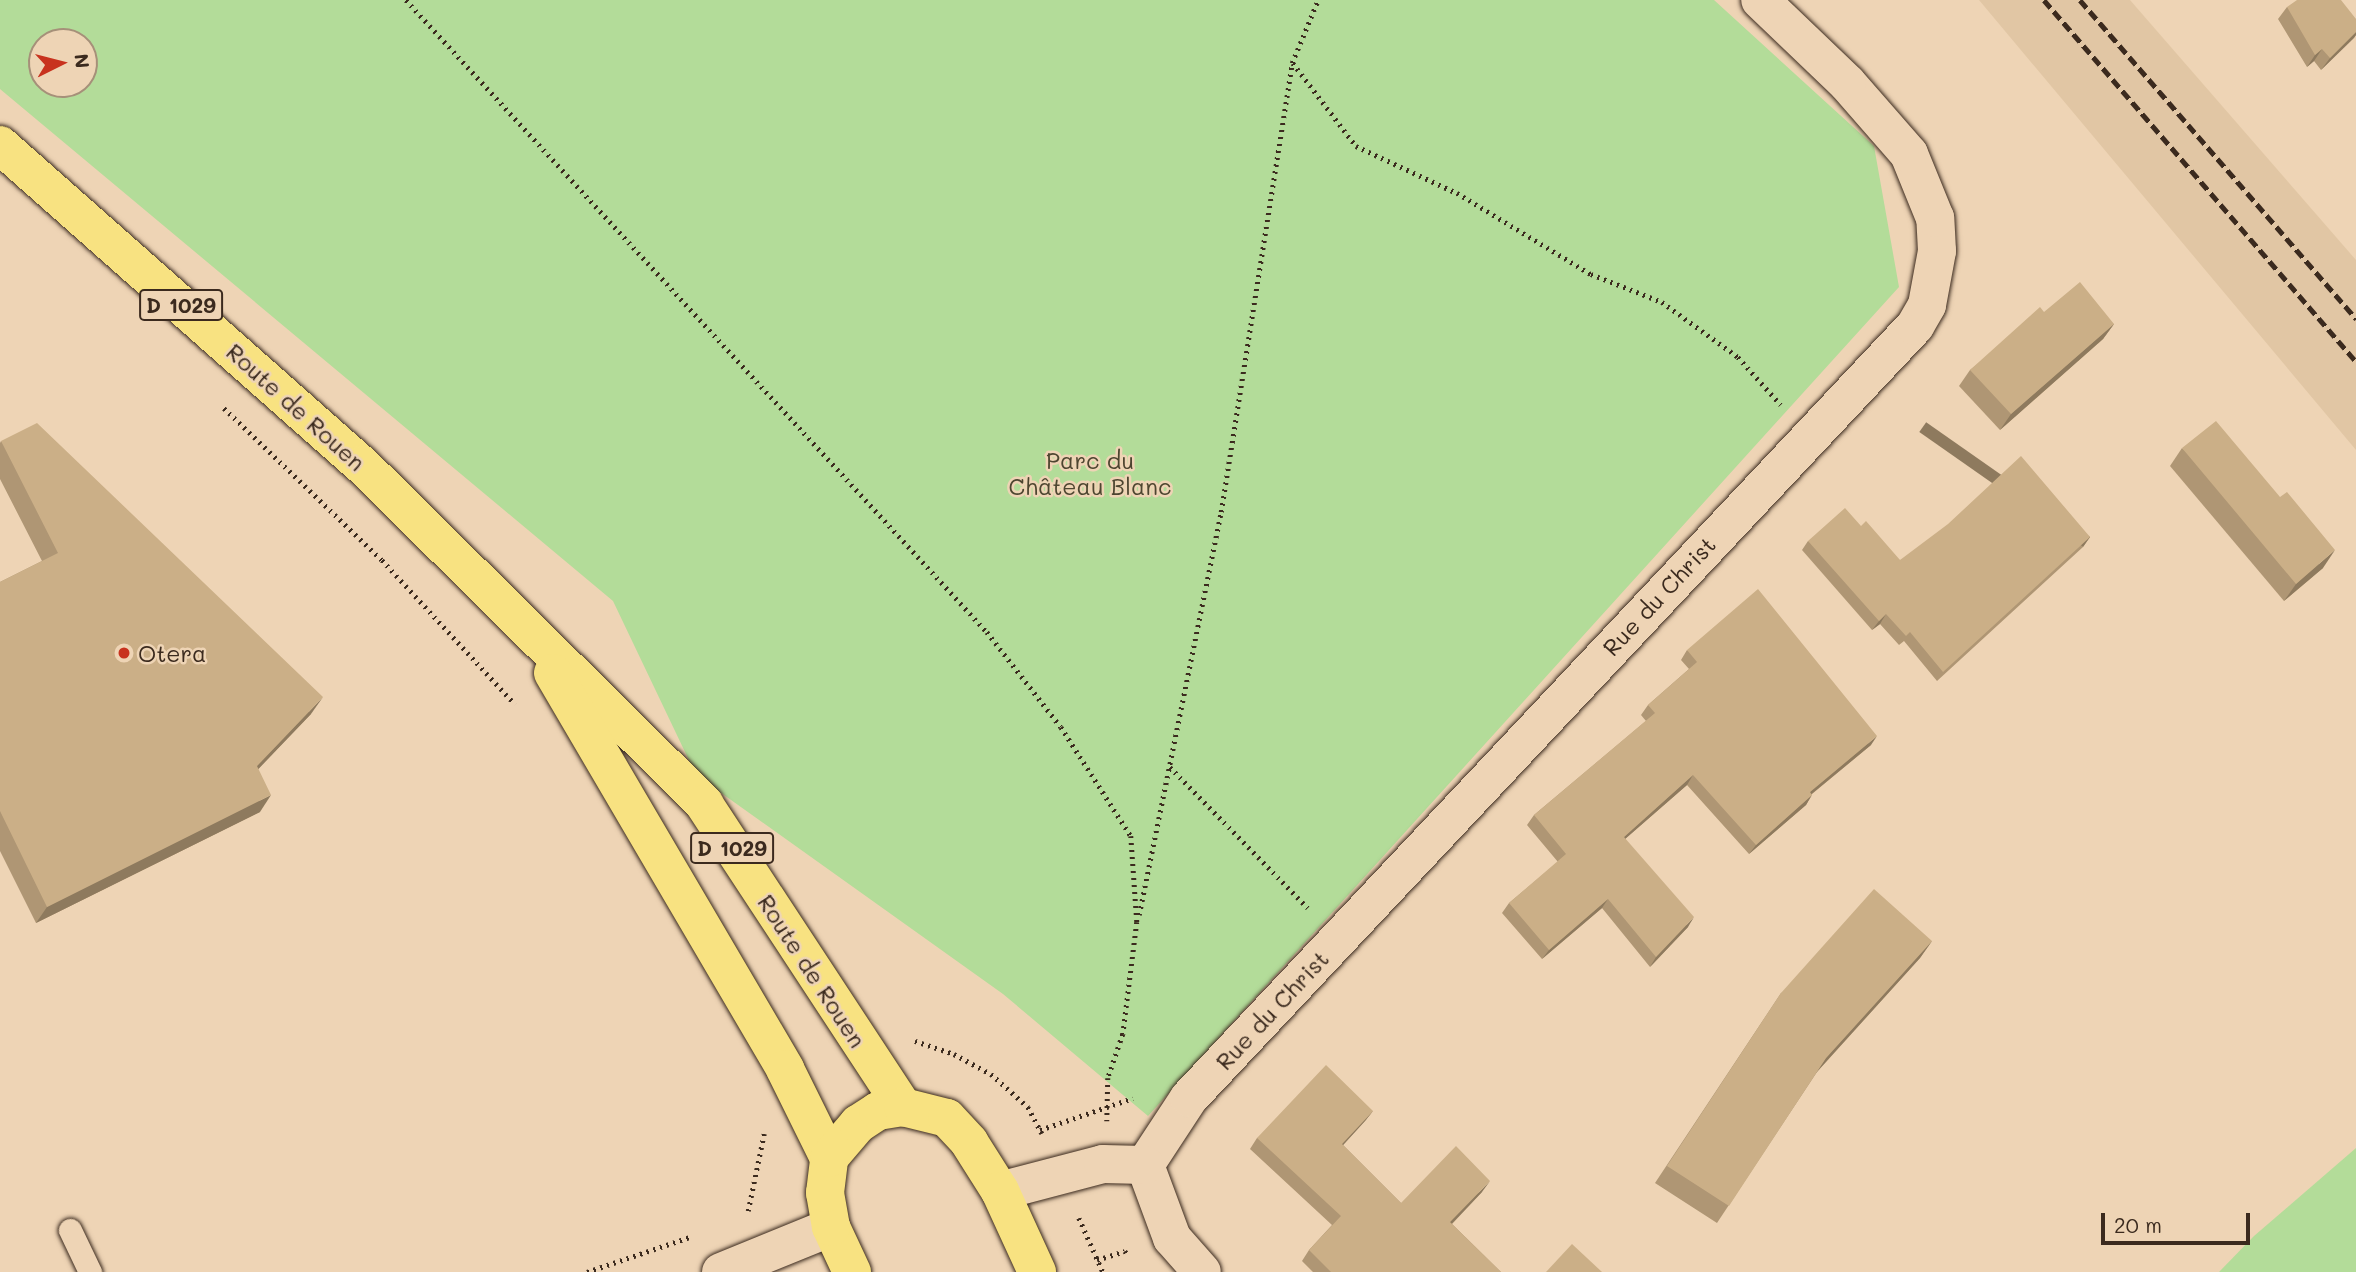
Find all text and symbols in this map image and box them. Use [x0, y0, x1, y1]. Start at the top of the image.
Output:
north arrow [28, 28, 98, 98]
text: N [69, 52, 96, 69]
road number: D 1029 [139, 288, 223, 322]
street label: Route de Rouen [221, 338, 371, 476]
park label: Parc du Château Blanc [1008, 446, 1172, 500]
street label: Rue du Christ [1597, 531, 1721, 661]
place label: Otera [138, 639, 206, 667]
marker: Otera [116, 645, 132, 661]
road number: D 1029 [690, 830, 774, 866]
street label: Route de Rouen [752, 889, 872, 1053]
street label: Rue du Christ [1210, 945, 1334, 1075]
scale bar [2104, 1198, 2253, 1242]
text: 20 m [2114, 1211, 2162, 1238]

